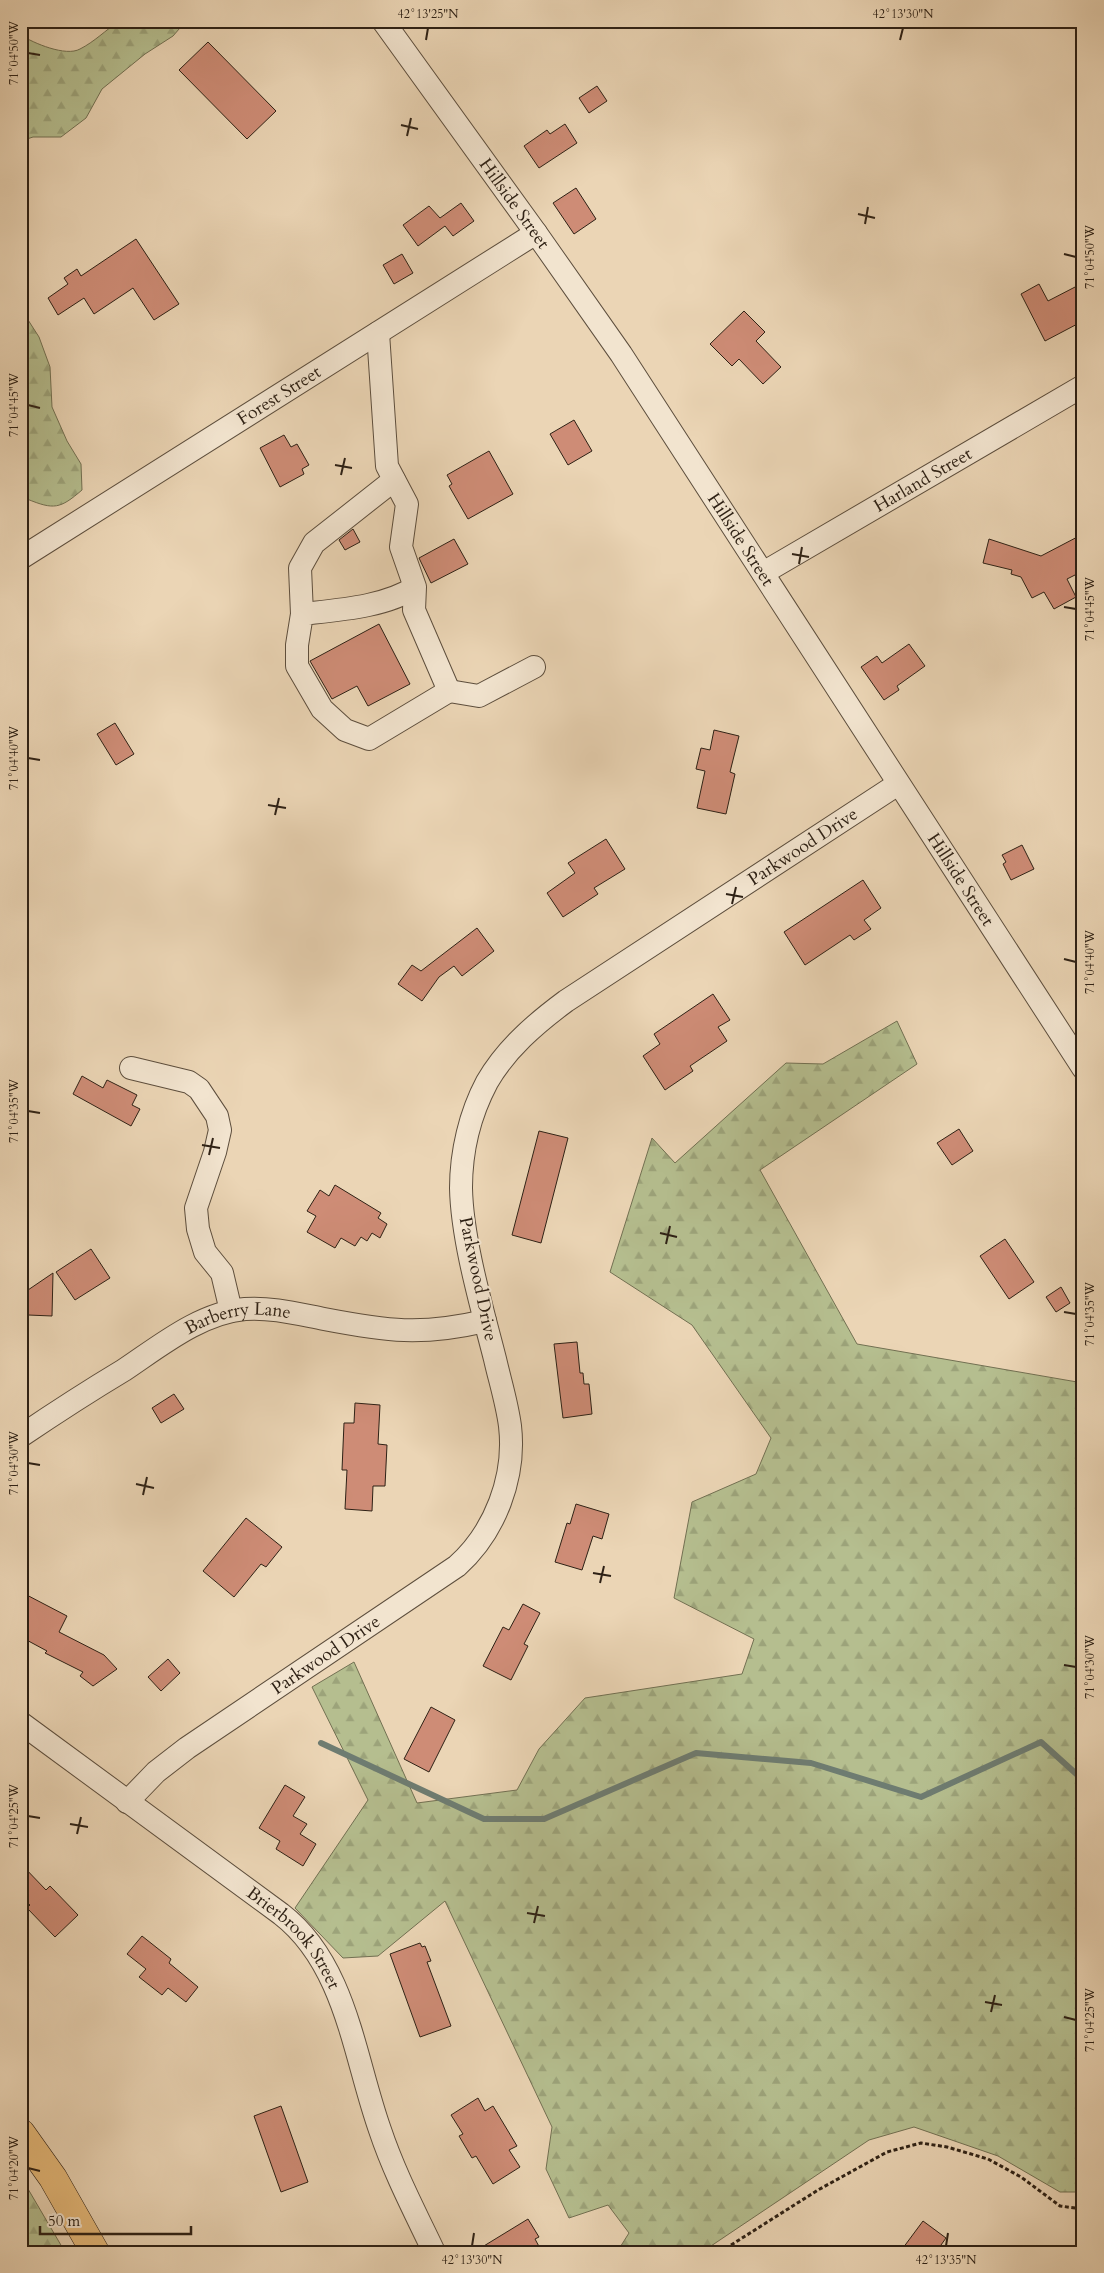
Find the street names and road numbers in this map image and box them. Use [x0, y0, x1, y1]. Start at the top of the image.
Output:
street label: Hillside Street [473, 153, 556, 254]
street label: Forest Street [232, 359, 326, 431]
street label: Harland Street [869, 441, 977, 518]
street label: Hillside Street [701, 488, 780, 591]
street label: Parkwood Drive [743, 801, 862, 891]
street label: Hillside Street [922, 828, 1000, 931]
street label: Parkwood Drive [453, 1215, 503, 1343]
street label: Barberry Lane [180, 1296, 293, 1340]
street label: Parkwood Drive [266, 1609, 385, 1700]
street label: Brierbrook Street [242, 1880, 347, 1993]

